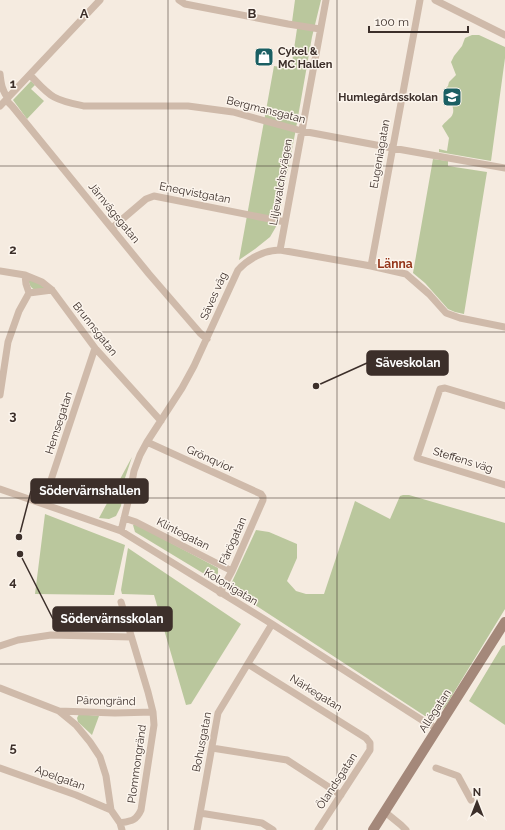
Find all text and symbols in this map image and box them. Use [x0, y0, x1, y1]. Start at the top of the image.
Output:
text: A [80, 6, 89, 21]
text: B [248, 6, 257, 21]
scale bar [369, 8, 468, 34]
text: 100 m [375, 15, 409, 29]
place label: Cykel & MC Hallen [278, 45, 333, 71]
shop icon: Cykel & MC Hallen [253, 46, 275, 68]
text: 1 [10, 76, 17, 91]
school or university icon: Humlegårdsskolan [441, 86, 463, 108]
place label: Humlegårdsskolan [338, 91, 438, 104]
street label: Bergmansgatan [225, 94, 307, 126]
street label: Eugeniagatan [368, 118, 392, 190]
street label: Liljewalchsvägen [267, 138, 295, 226]
street label: Järnvägsgatan [86, 180, 142, 246]
street label: Eneqvistgatan [158, 180, 232, 206]
text: 2 [9, 242, 17, 257]
district label: Länna [377, 257, 413, 271]
street label: Säves väg [198, 270, 230, 322]
street label: Brunnsgatan [70, 300, 120, 358]
callout: Säveskolan [367, 351, 448, 375]
text: Säveskolan [375, 356, 441, 370]
street label: Hemsegatan [43, 390, 75, 456]
text: 3 [9, 408, 17, 423]
street label: Grönqvior [185, 443, 236, 475]
street label: Steffens väg [431, 445, 495, 475]
callout: Södervärnshallen [31, 479, 148, 503]
text: Södervärnshallen [39, 484, 141, 498]
street label: Klintegatan [154, 515, 212, 553]
street label: Fårögatan [217, 515, 249, 567]
street label: Kolonigatan [202, 566, 260, 608]
text: 4 [9, 574, 17, 589]
callout: Södervärnsskolan [53, 607, 172, 631]
text: Södervärnsskolan [61, 612, 163, 626]
street label: Närkegatan [287, 672, 345, 714]
street label: Allégatan [416, 687, 454, 735]
street label: Pärongränd [76, 694, 136, 708]
street label: Bohusgatan [190, 711, 214, 773]
street label: Plommongränd [125, 724, 149, 804]
text: 5 [9, 740, 17, 755]
street label: Ölandsgatan [314, 750, 360, 812]
street label: Apelgatan [33, 763, 87, 793]
north arrow [457, 782, 497, 822]
text: N [473, 786, 481, 799]

